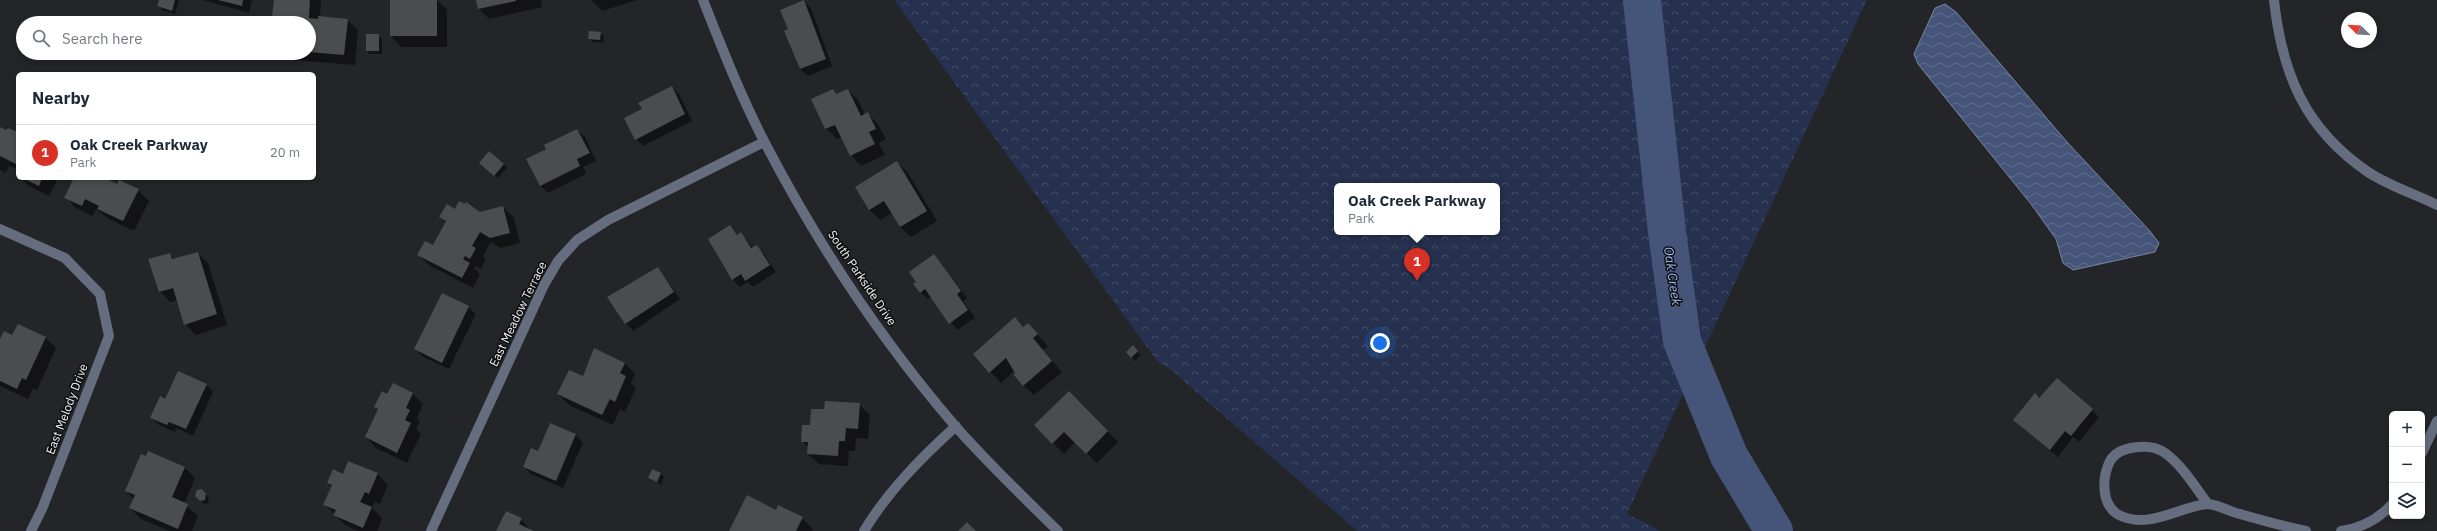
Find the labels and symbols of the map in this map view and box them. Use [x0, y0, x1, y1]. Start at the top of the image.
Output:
north arrow [2341, 12, 2377, 48]
street label: South Parkside Drive [825, 227, 900, 329]
water label: Oak Creek [1660, 246, 1685, 307]
pin: 1 [1404, 248, 1430, 281]
street label: East Meadow Terrace [486, 258, 550, 369]
your location [1370, 333, 1390, 353]
street label: East Melody Drive [42, 361, 91, 456]

